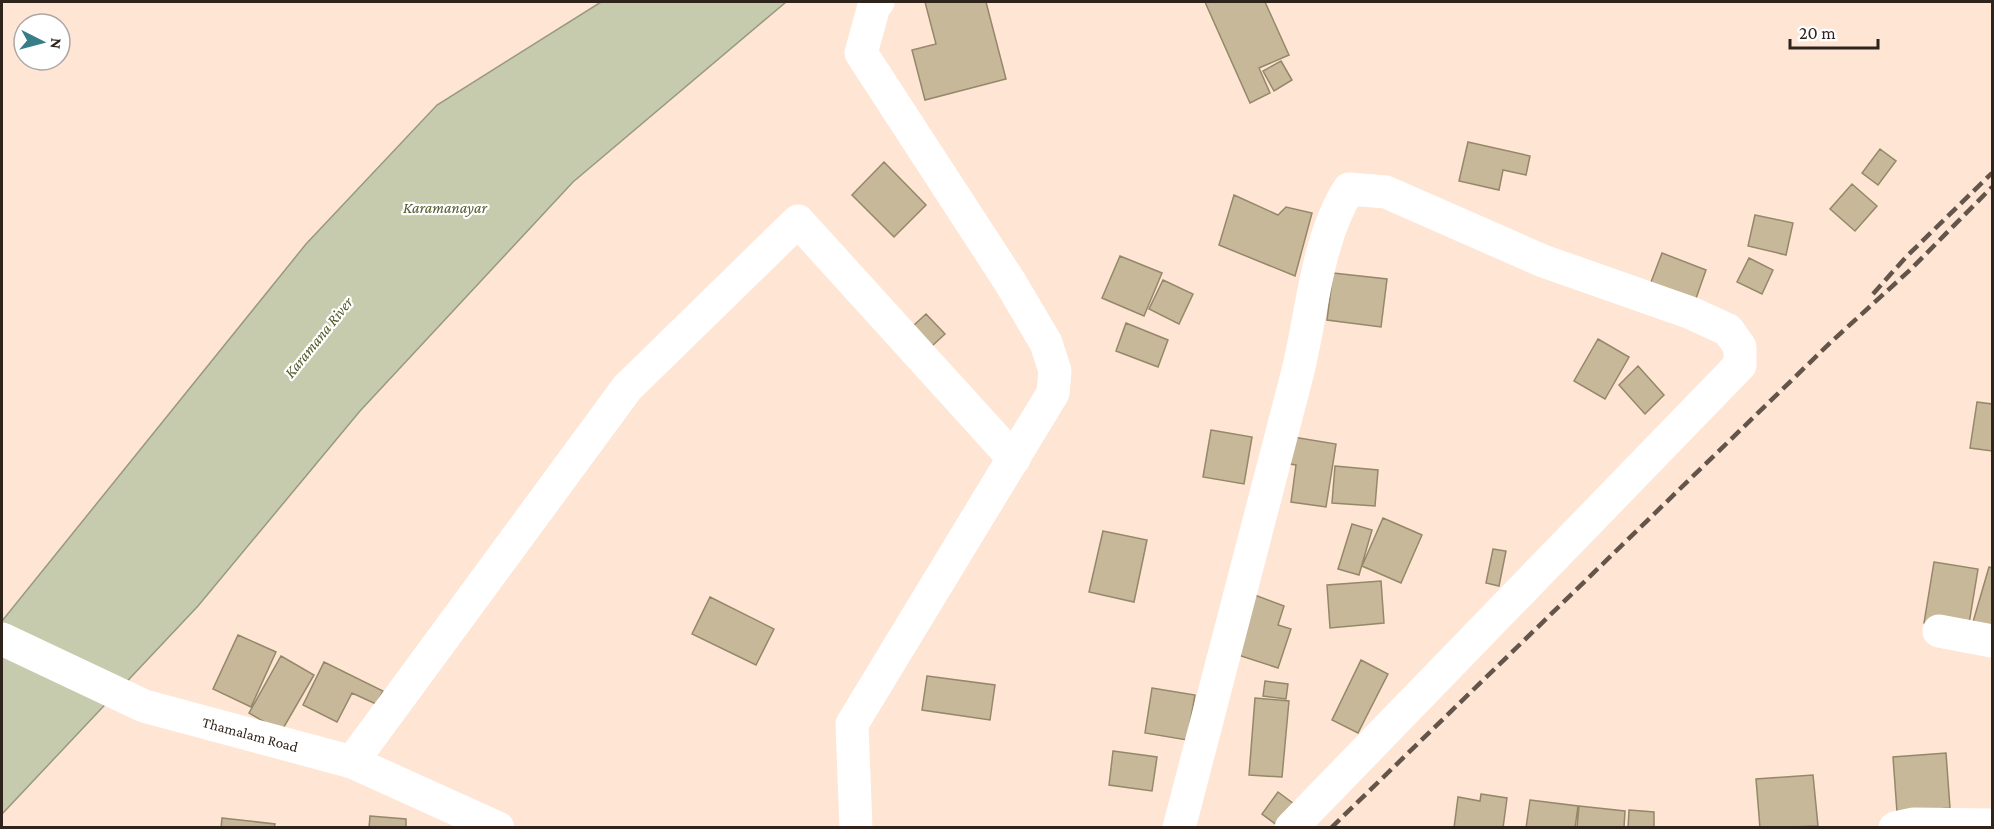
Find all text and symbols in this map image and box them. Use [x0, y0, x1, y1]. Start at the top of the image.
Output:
north arrow [12, 12, 72, 72]
scale bar [1790, 12, 1878, 50]
text: 20 m [1799, 23, 1836, 43]
text: N [47, 37, 65, 50]
water label: Karamanayar [403, 199, 487, 217]
water label: Karamana River [281, 293, 356, 381]
street label: Thamalam Road [201, 714, 300, 755]

